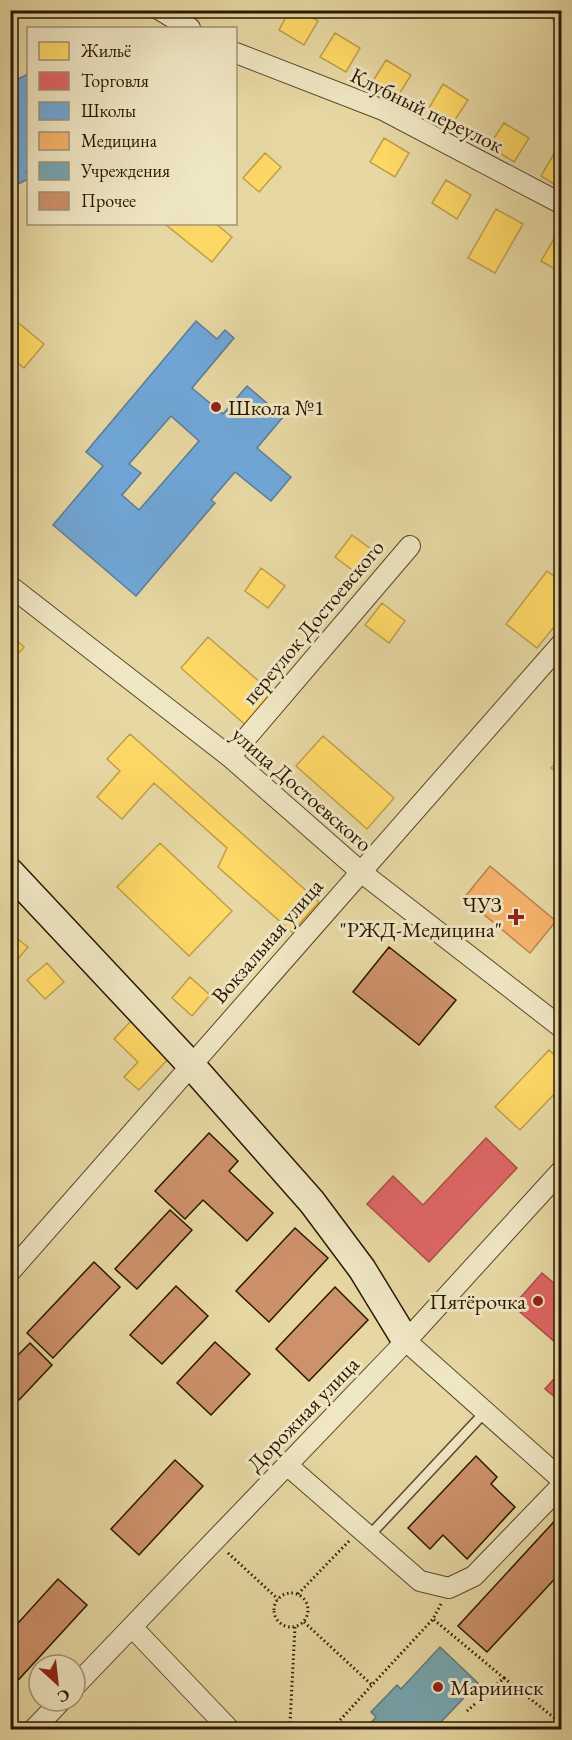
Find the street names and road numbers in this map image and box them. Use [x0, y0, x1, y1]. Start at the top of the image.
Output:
street label: Клубный переулок [346, 60, 509, 160]
street label: переулок Достоевского [236, 533, 391, 710]
street label: улица Достоевского [226, 720, 378, 858]
street label: Вокзальная улица [205, 872, 329, 1009]
street label: Дорожная улица [241, 1350, 365, 1478]

